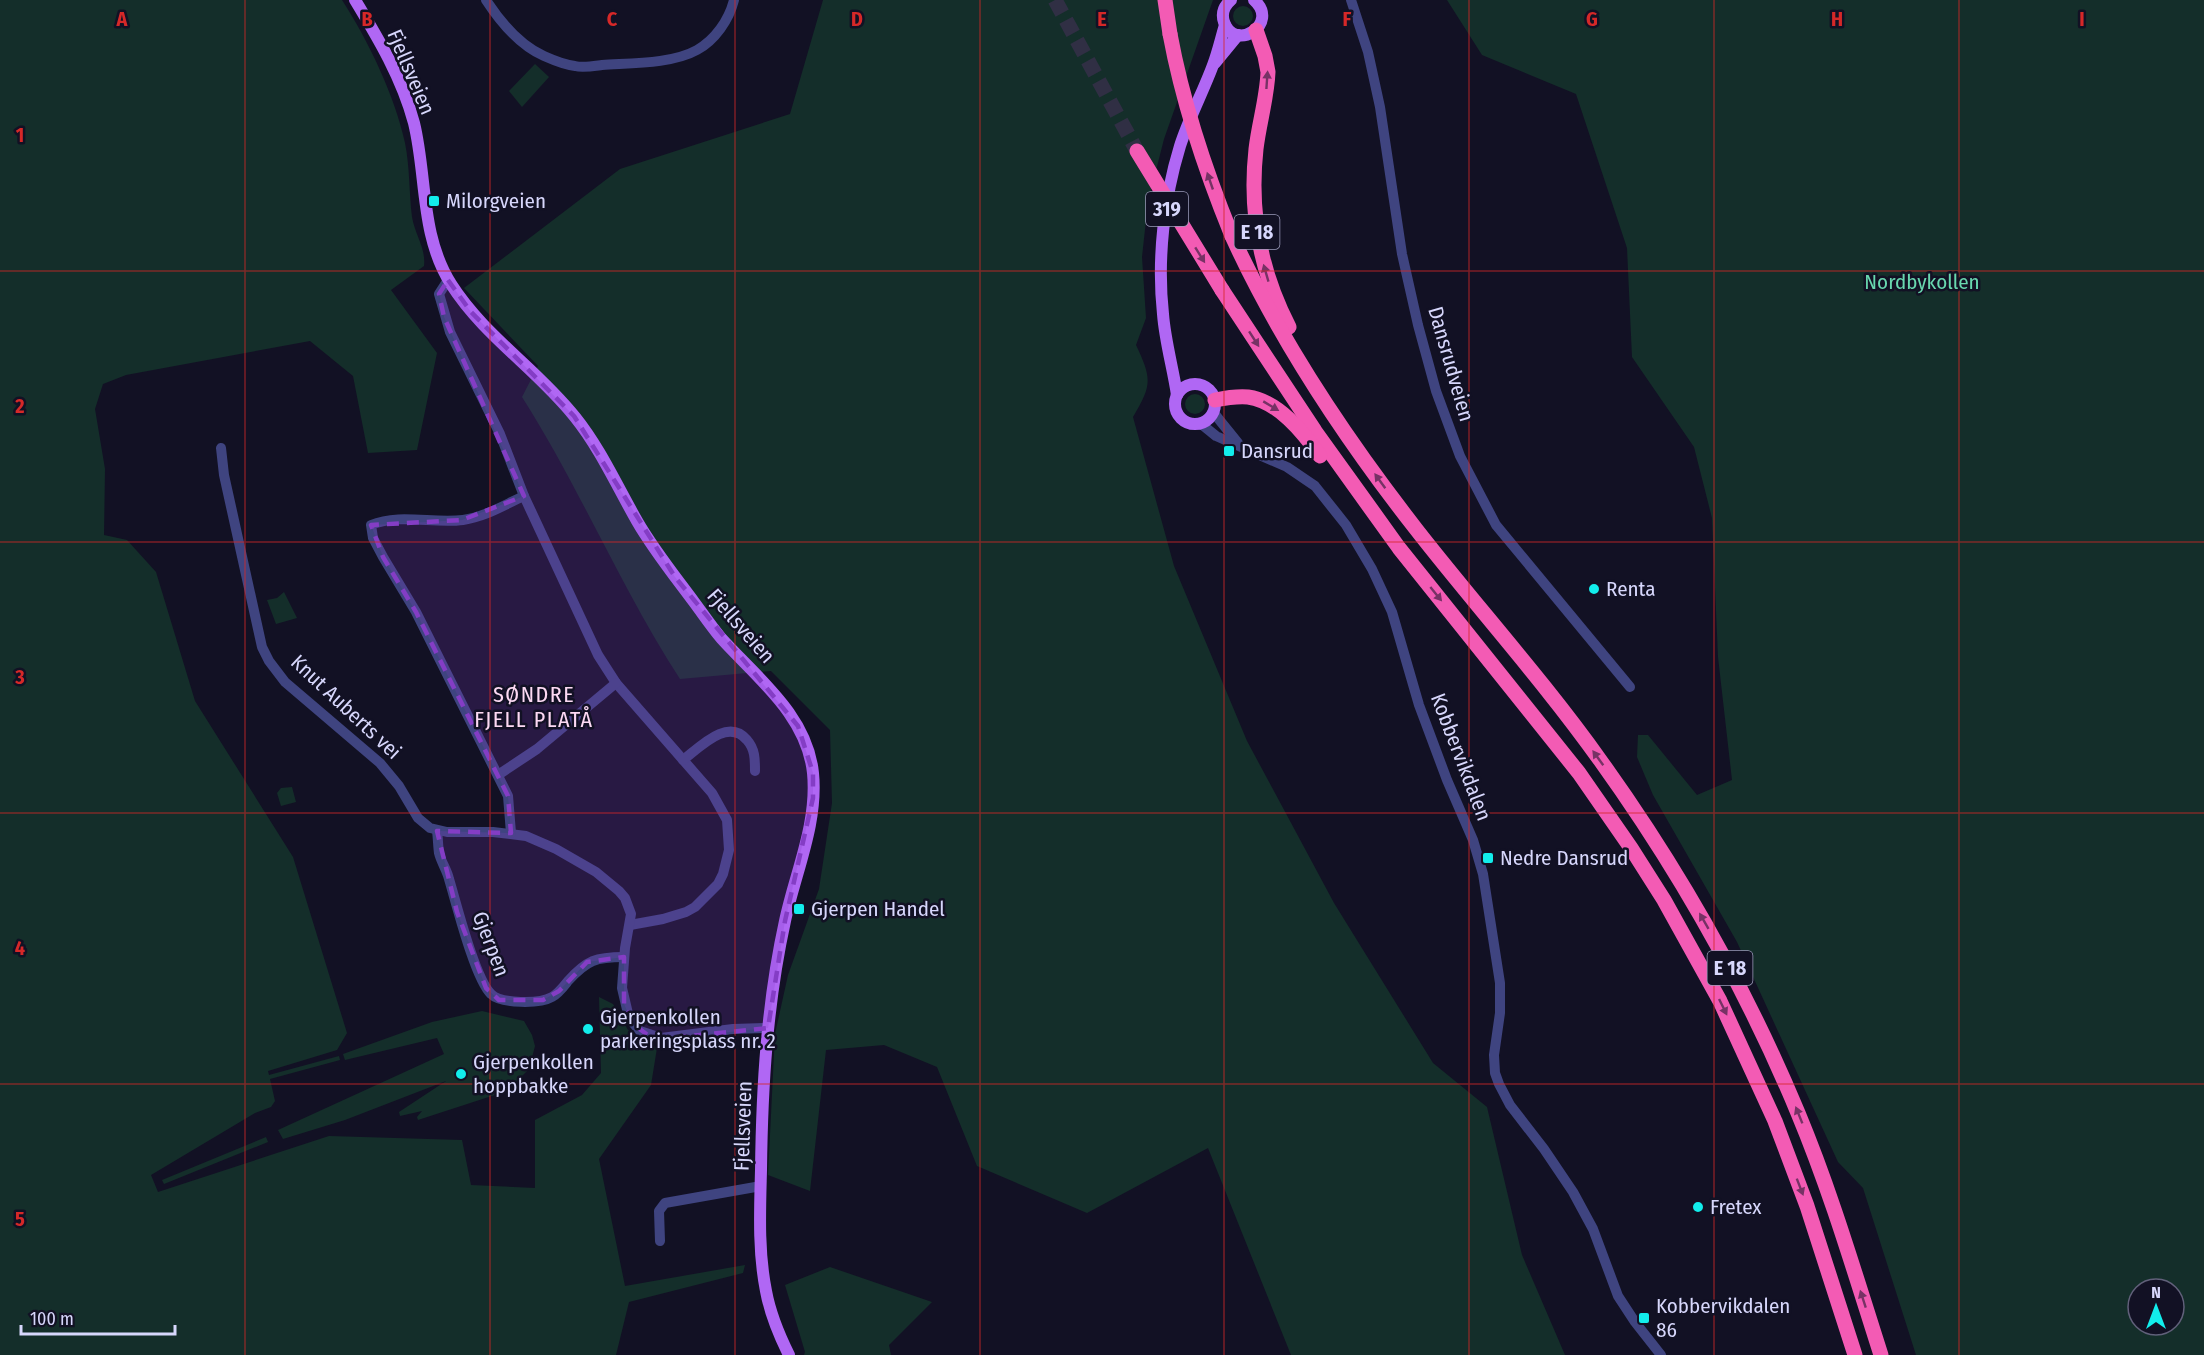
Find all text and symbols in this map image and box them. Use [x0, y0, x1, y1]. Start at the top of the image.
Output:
text: A [116, 7, 129, 31]
text: B [361, 7, 373, 31]
text: C [607, 7, 618, 31]
text: D [851, 7, 863, 31]
text: E [1097, 7, 1107, 31]
text: F [1343, 7, 1352, 31]
text: G [1586, 7, 1598, 31]
text: H [1831, 7, 1843, 31]
text: I [2079, 7, 2085, 31]
street label: Fjellsveien [381, 25, 441, 119]
one-way arrow [1262, 71, 1271, 90]
text: 1 [16, 123, 24, 147]
one-way arrow [1204, 172, 1214, 190]
place label: Milorgveien [446, 188, 546, 214]
road number: 319 [1146, 192, 1188, 226]
marker: Milorgveien [427, 194, 441, 208]
road number: E 18 [1234, 215, 1280, 249]
one-way arrow [1194, 247, 1205, 263]
one-way arrow [1261, 264, 1270, 282]
park label: Nordbykollen [1864, 269, 1980, 295]
street label: Dansrudveien [1422, 304, 1480, 424]
one-way arrow [1248, 331, 1259, 348]
text: 2 [14, 394, 25, 418]
one-way arrow [1263, 401, 1279, 412]
place label: Dansrud [1241, 438, 1313, 464]
marker: Dansrud [1222, 444, 1236, 458]
one-way arrow [1375, 473, 1387, 488]
place label: Renta [1606, 576, 1656, 602]
marker: Renta [1587, 582, 1601, 596]
street label: Fjellsveien [702, 583, 780, 669]
one-way arrow [1429, 586, 1442, 602]
street label: Knut Auberts vei [285, 649, 407, 765]
text: 3 [14, 665, 25, 689]
district label: SØNDRE FJELL PLATÅ [474, 681, 594, 733]
street label: Kobbervikdalen [1425, 690, 1497, 824]
one-way arrow [1592, 750, 1604, 766]
place label: Nedre Dansrud [1500, 845, 1628, 871]
marker: Nedre Dansrud [1481, 851, 1495, 865]
place label: Gjerpen Handel [811, 896, 945, 922]
marker: Gjerpen Handel [792, 902, 806, 916]
street label: Gjerpen [467, 908, 515, 980]
one-way arrow [1699, 912, 1709, 929]
text: 4 [15, 936, 25, 960]
road number: E 18 [1708, 951, 1752, 985]
one-way arrow [1719, 999, 1728, 1016]
place label: Gjerpenkollen parkeringsplass nr. 2 [600, 1004, 776, 1054]
marker: Gjerpenkollen parkeringsplass nr. 2 [581, 1022, 595, 1036]
place label: Gjerpenkollen hoppbakke [473, 1049, 594, 1099]
marker: Gjerpenkollen hoppbakke [454, 1067, 468, 1081]
street label: Fjellsveien [728, 1080, 758, 1172]
one-way arrow [1794, 1106, 1804, 1124]
one-way arrow [1795, 1178, 1805, 1196]
place label: Fretex [1710, 1194, 1762, 1220]
marker: Fretex [1691, 1200, 1705, 1214]
text: 5 [15, 1207, 25, 1231]
north arrow [2126, 1277, 2186, 1337]
text: N [2151, 1283, 2161, 1302]
one-way arrow [1858, 1290, 1867, 1308]
place label: Kobbervikdalen 86 [1656, 1293, 1790, 1343]
scale bar [21, 1298, 176, 1336]
text: 100 m [30, 1308, 74, 1330]
marker: Kobbervikdalen 86 [1637, 1311, 1651, 1325]

